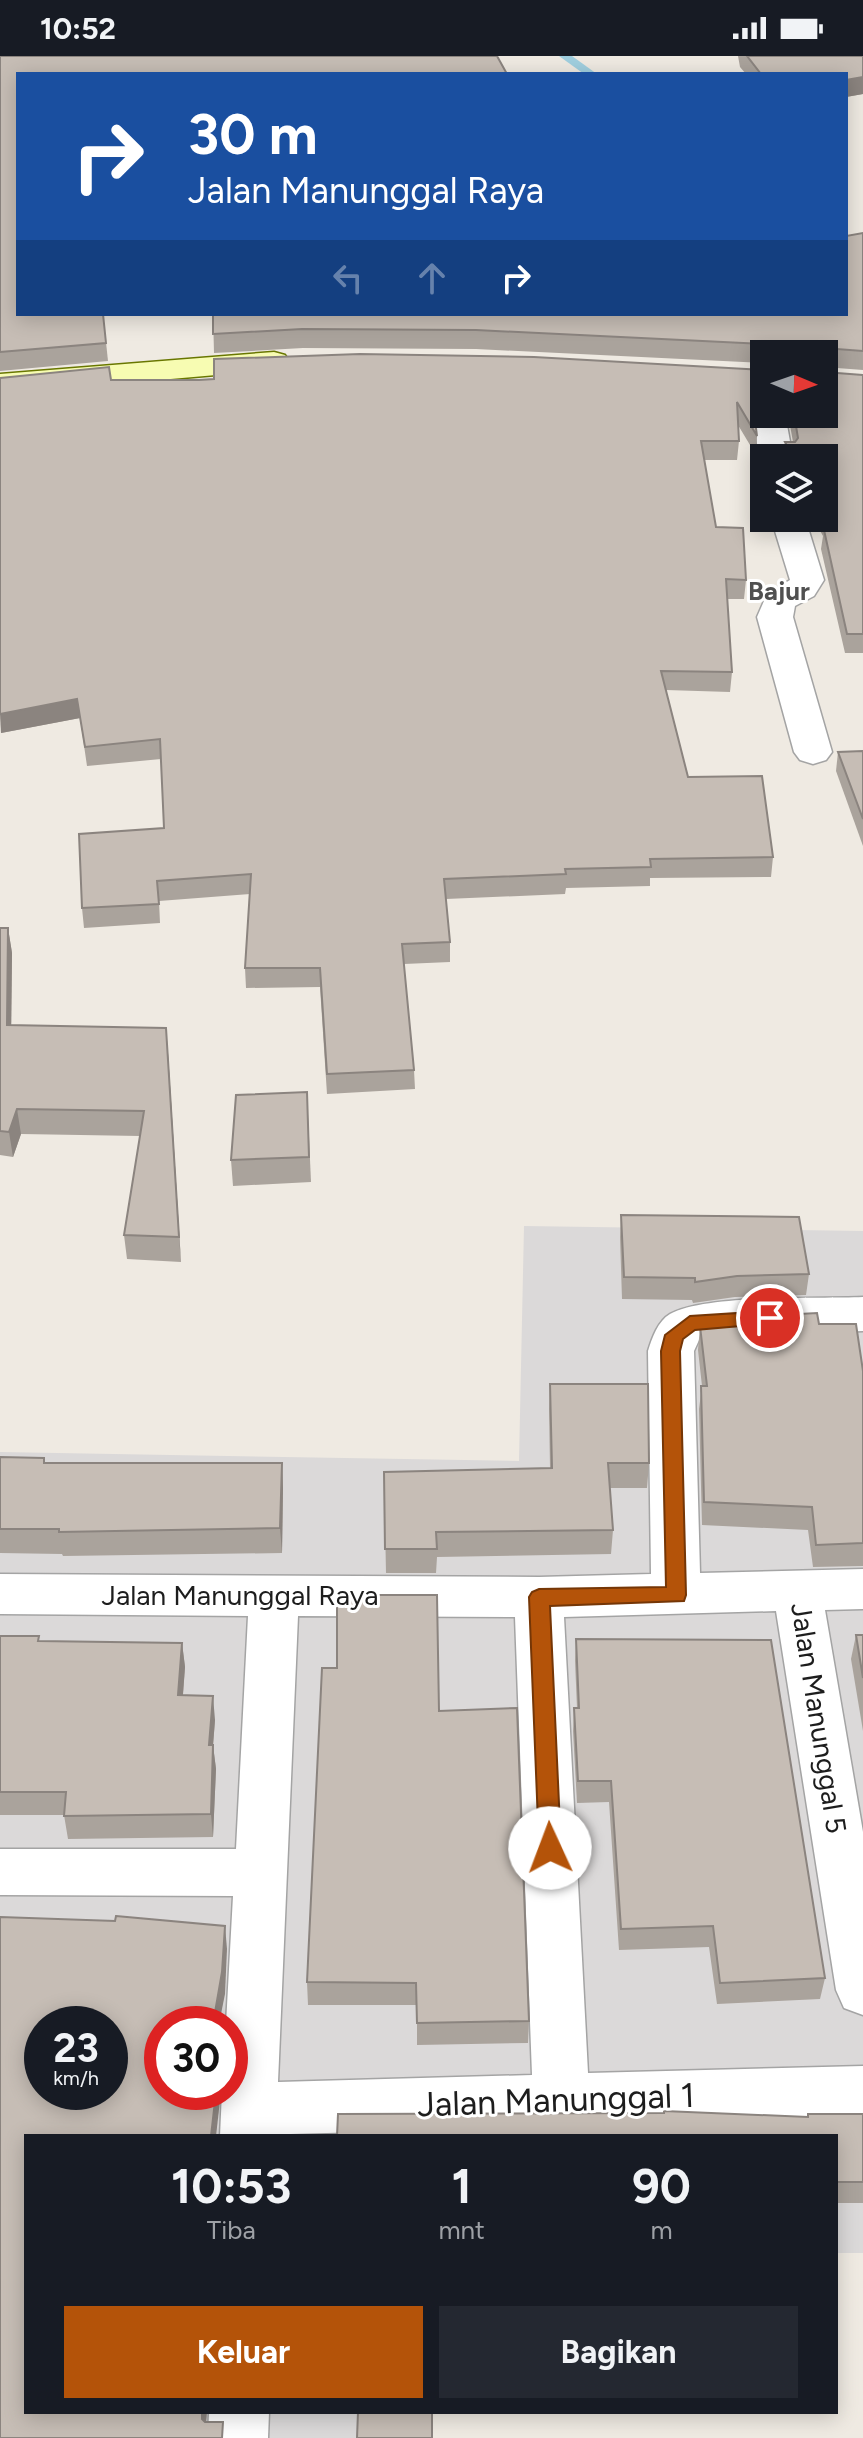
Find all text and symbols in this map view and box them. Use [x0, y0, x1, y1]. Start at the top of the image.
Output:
text: 10:52 [40, 10, 116, 47]
text: 30 m [188, 101, 318, 168]
icon: right [56, 104, 160, 208]
text: Jalan Manunggal Raya [188, 169, 544, 212]
icon: left [326, 256, 370, 300]
icon: ahead [410, 256, 454, 300]
icon: right [494, 256, 538, 300]
north arrow [750, 340, 838, 428]
map controls [750, 340, 838, 532]
button: layers [750, 444, 838, 532]
district label: Bajur [748, 575, 810, 607]
pin [736, 1284, 804, 1352]
icon: arrive [748, 1296, 792, 1340]
street label: Jalan Manunggal Raya [101, 1578, 379, 1612]
street label: Jalan Manunggal 5 [784, 1600, 854, 1836]
position arrow [508, 1806, 592, 1890]
speed limit sign: 30 [144, 2006, 248, 2110]
text: 23 [53, 2024, 99, 2072]
text: km/h [53, 2066, 99, 2090]
street label: Jalan Manunggal 1 [417, 2075, 695, 2125]
text: 10:53 [171, 2157, 291, 2215]
text: 1 [452, 2157, 472, 2215]
text: 90 [632, 2157, 691, 2215]
text: Tiba [207, 2214, 256, 2246]
text: mnt [438, 2214, 485, 2246]
text: m [650, 2214, 673, 2246]
button: Keluar [64, 2306, 423, 2398]
button: Bagikan [439, 2306, 798, 2398]

